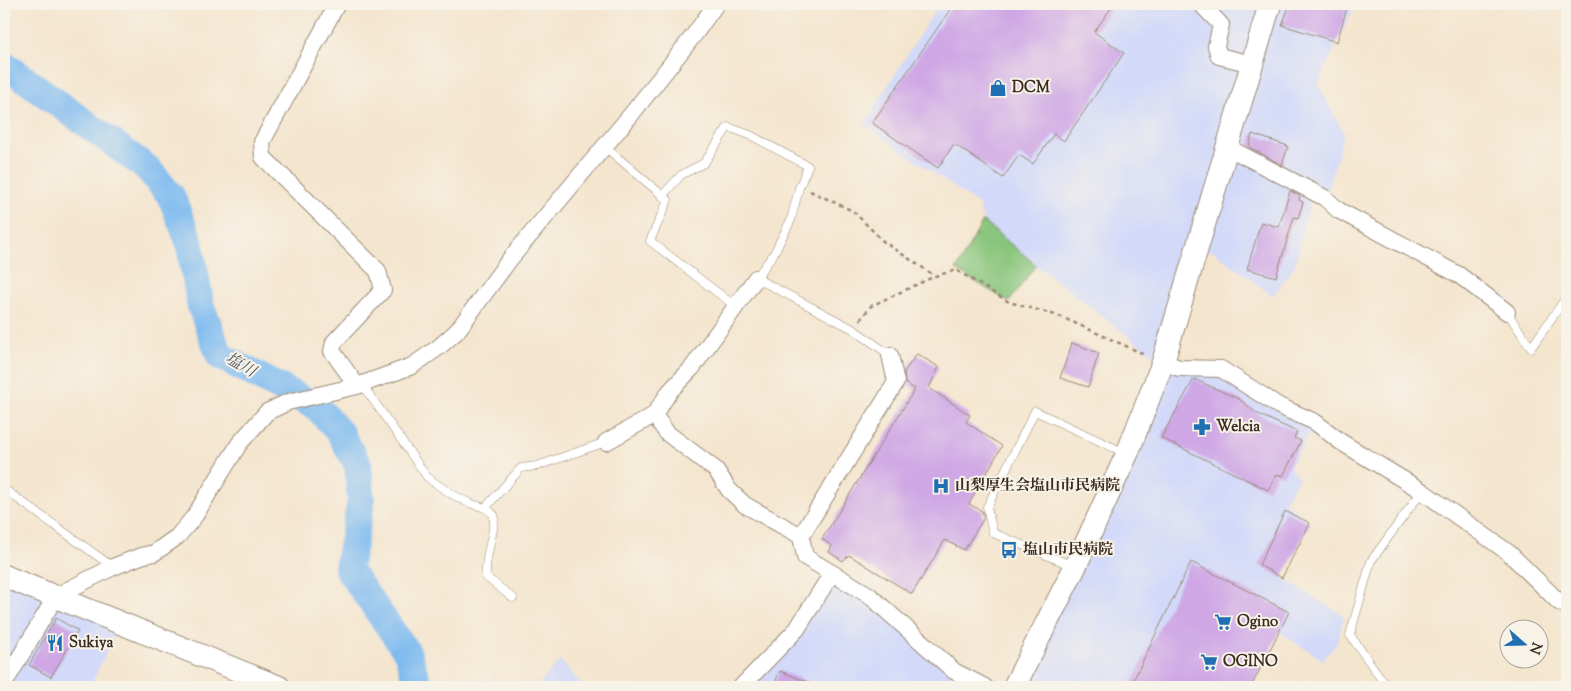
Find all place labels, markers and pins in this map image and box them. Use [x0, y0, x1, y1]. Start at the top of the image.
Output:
shop icon: DCM [988, 78, 1008, 98]
place label: DCM [1012, 78, 1050, 99]
pharmacy icon: Welcia [1192, 417, 1212, 437]
place label: Welcia [1216, 417, 1260, 438]
hospital icon: 山梨厚生会塩山市民病院 [931, 476, 951, 496]
place label: 山梨厚生会塩山市民病院 [955, 476, 1120, 497]
bus stop icon: 塩山市民病院 [999, 540, 1019, 560]
place label: 塩山市民病院 [1023, 540, 1113, 561]
supermarket icon: Ogino [1213, 612, 1233, 632]
place label: Ogino [1237, 612, 1278, 633]
restaurant icon: Sukiya [45, 633, 65, 653]
place label: Sukiya [69, 633, 113, 654]
supermarket icon: OGINO [1199, 652, 1219, 672]
place label: OGINO [1223, 652, 1278, 673]

